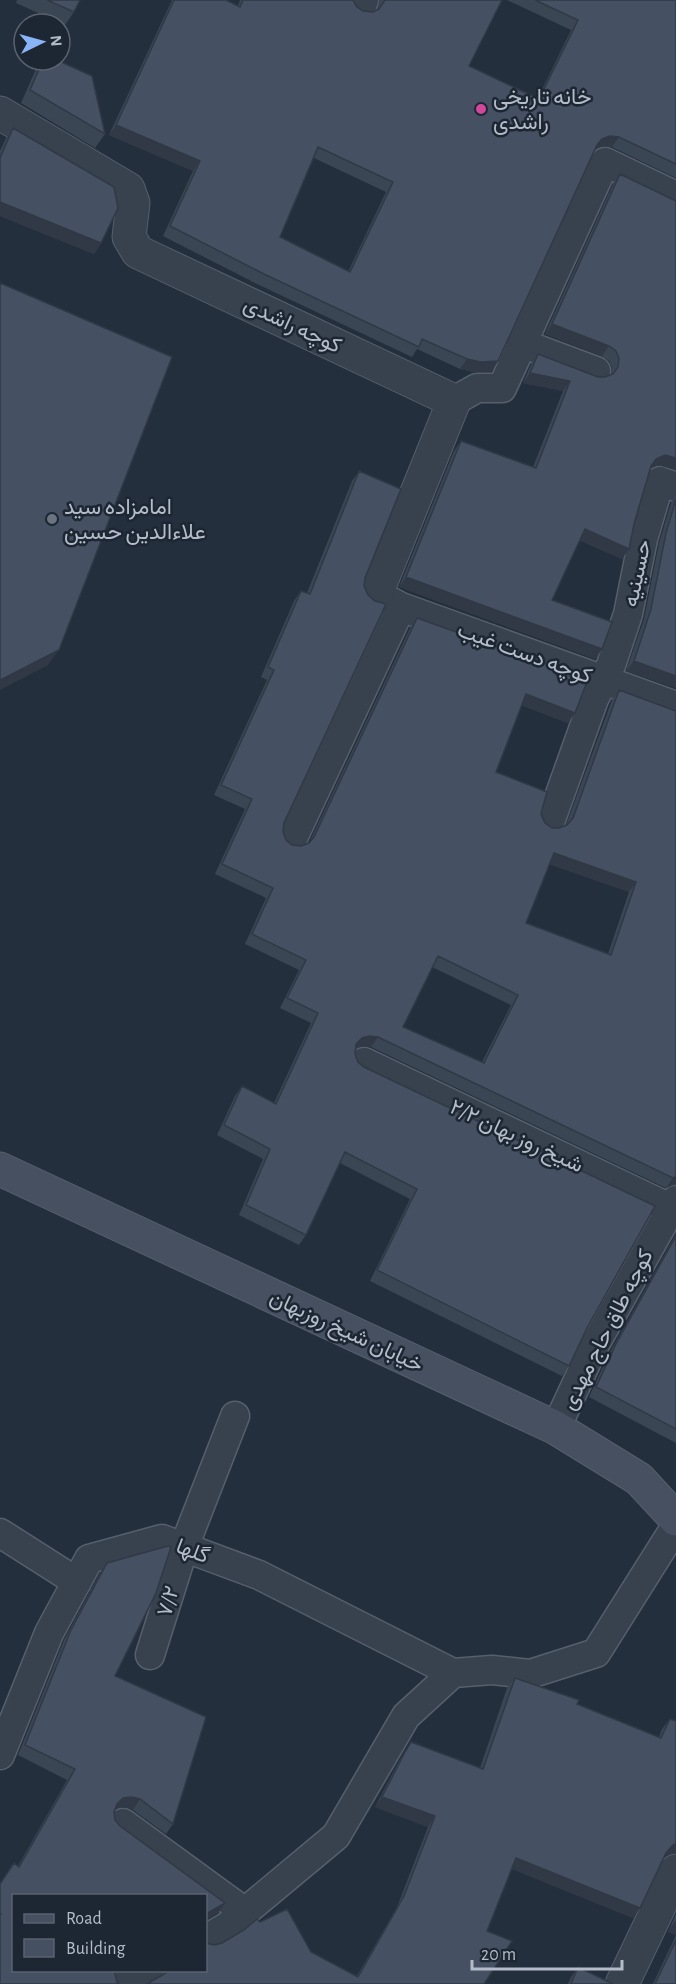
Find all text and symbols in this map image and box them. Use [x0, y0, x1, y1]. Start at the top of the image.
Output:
north arrow [12, 12, 72, 72]
text: N [47, 35, 64, 47]
place label: خانه تاریخی راشدی [493, 86, 592, 135]
marker: خانه تاریخی راشدی [474, 102, 488, 116]
street label: کوچه راشدی [239, 293, 345, 360]
place label: امامزاده سید علاءالدین حسین [64, 496, 206, 545]
marker: امامزاده سید علاءالدین حسین [45, 512, 59, 526]
street label: حسینیه [619, 538, 656, 609]
street label: کوچه دست غیب [454, 618, 595, 690]
street label: شیخ روز بهان ۲/۲ [445, 1095, 587, 1179]
street label: کوچه طاق حاج مهدی [557, 1245, 660, 1415]
street label: خیابان شیخ روزبهان [265, 1286, 427, 1379]
street label: گلها [172, 1535, 212, 1569]
street label: ۷/۲ [153, 1583, 183, 1619]
legend [12, 1894, 207, 1972]
text: Road [66, 1910, 102, 1928]
scale bar [472, 1933, 622, 1971]
text: Building [66, 1940, 126, 1958]
text: 20 m [481, 1946, 516, 1964]

